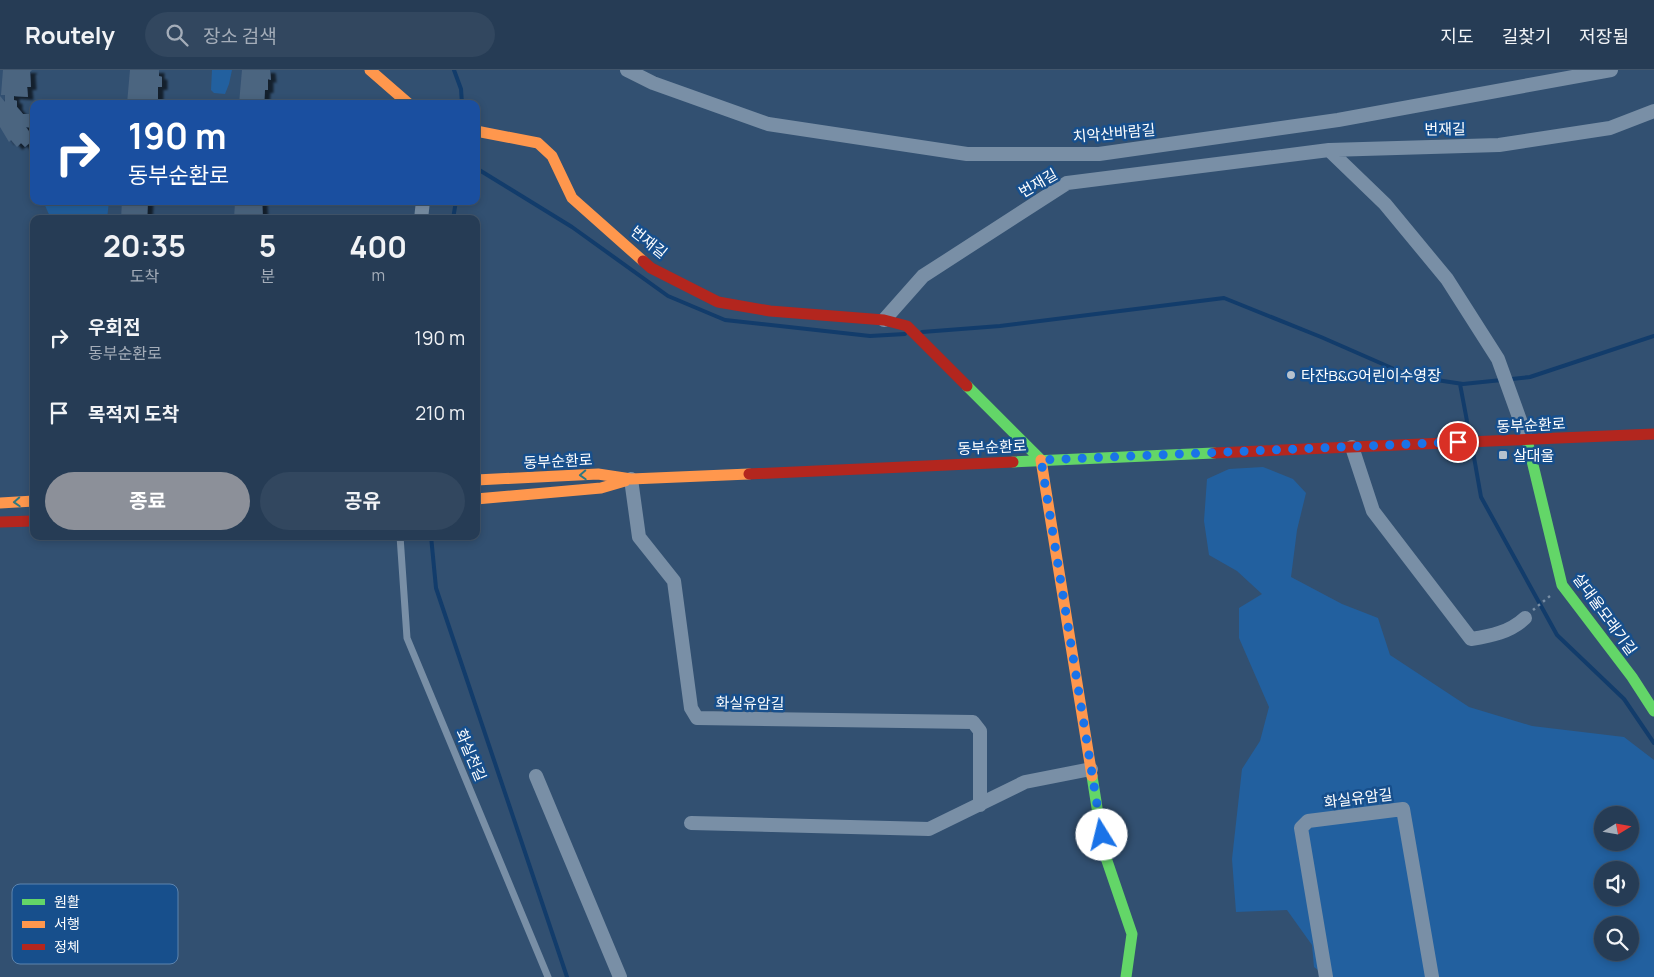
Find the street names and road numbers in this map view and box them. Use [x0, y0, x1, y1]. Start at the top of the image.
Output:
street label: 번재길 [1424, 118, 1466, 140]
street label: 치악산바람길 [1072, 119, 1156, 147]
street label: 번재길 [1015, 164, 1061, 202]
street label: 번재길 [626, 221, 672, 263]
street label: 동부순환로 [1496, 413, 1566, 437]
street label: 동부순환로 [957, 435, 1027, 459]
street label: 동부순환로 [523, 449, 593, 473]
street label: 살대울모래기길 [1568, 569, 1642, 659]
street label: 화실유암길 [715, 692, 785, 714]
street label: 화실천길 [451, 725, 491, 785]
street label: 화실유암길 [1322, 783, 1394, 813]

